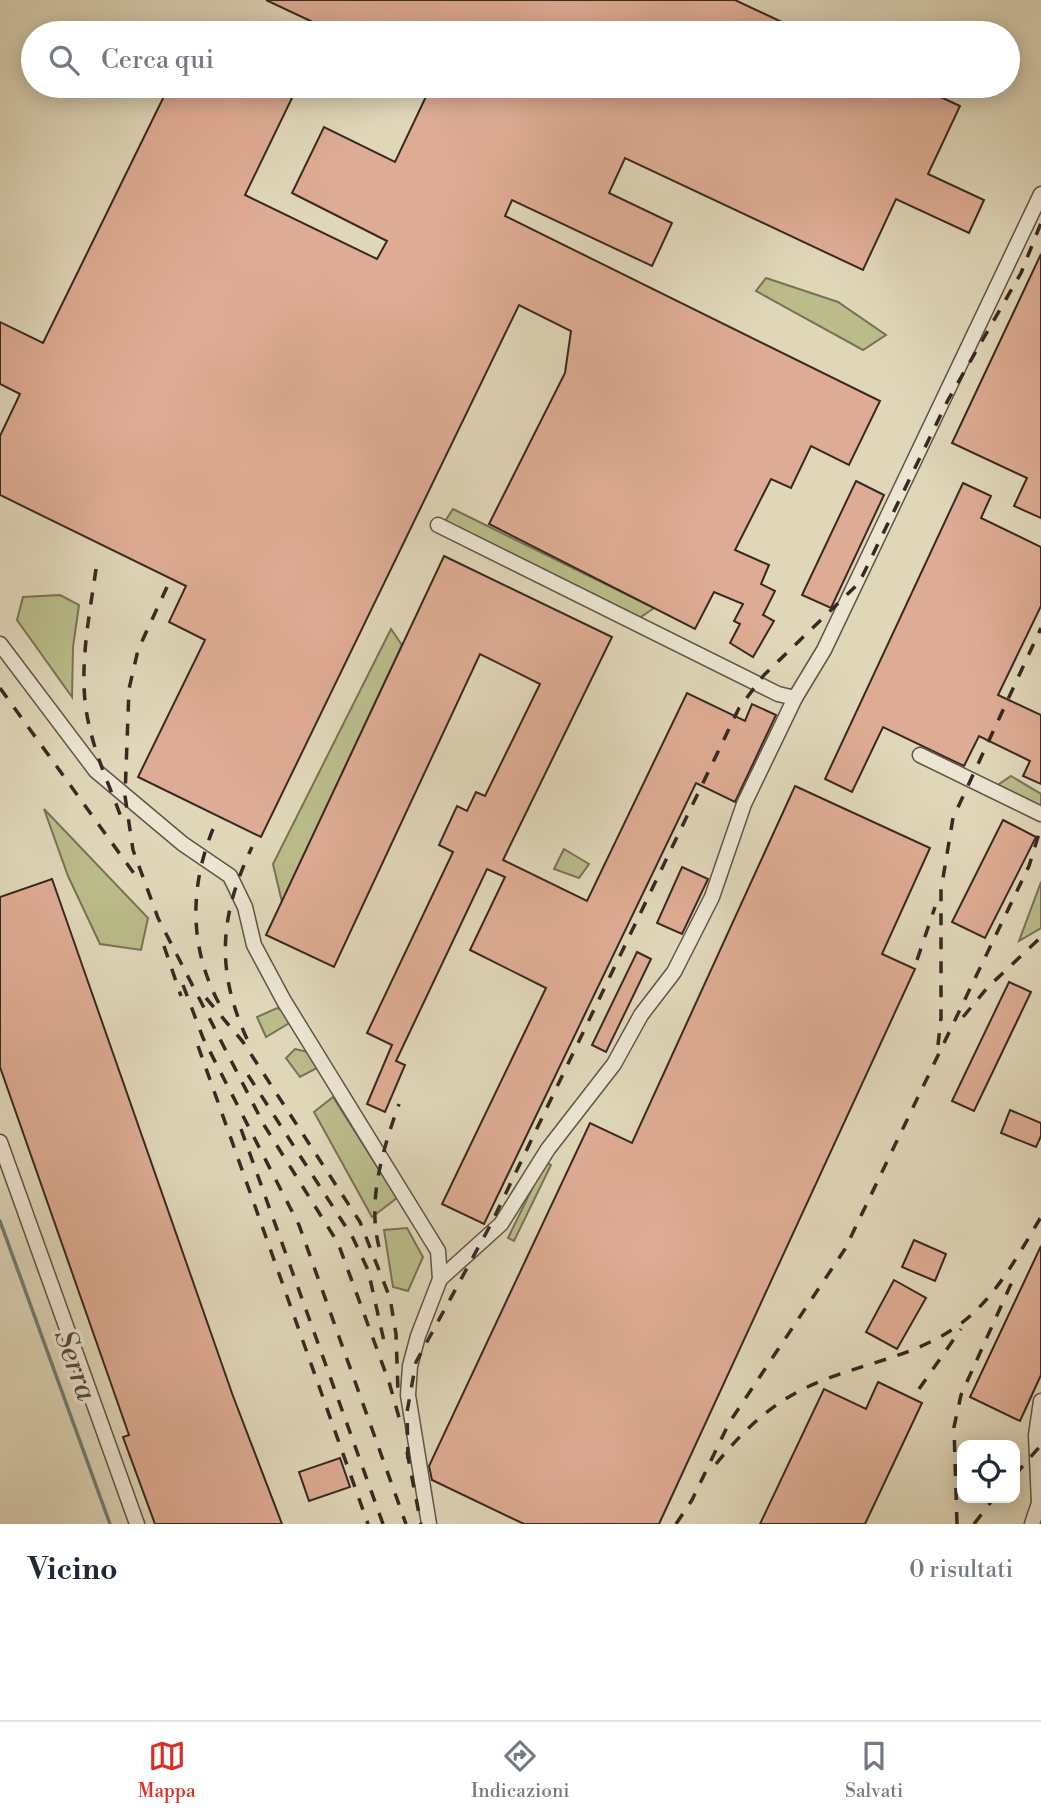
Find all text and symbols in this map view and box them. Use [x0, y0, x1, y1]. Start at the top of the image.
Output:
search box [21, 21, 1020, 98]
icon: search [45, 41, 83, 79]
text: Cerca qui [101, 44, 214, 76]
water label: Serra [45, 1324, 105, 1406]
map controls [957, 1440, 1020, 1503]
button: locate [957, 1440, 1020, 1503]
text: Vicino [28, 1551, 118, 1589]
text: 0 risultati [909, 1556, 1013, 1584]
tab: Mappa [138, 1737, 196, 1803]
tab: Indicazioni [471, 1737, 570, 1803]
tab: Salvati [845, 1737, 903, 1803]

